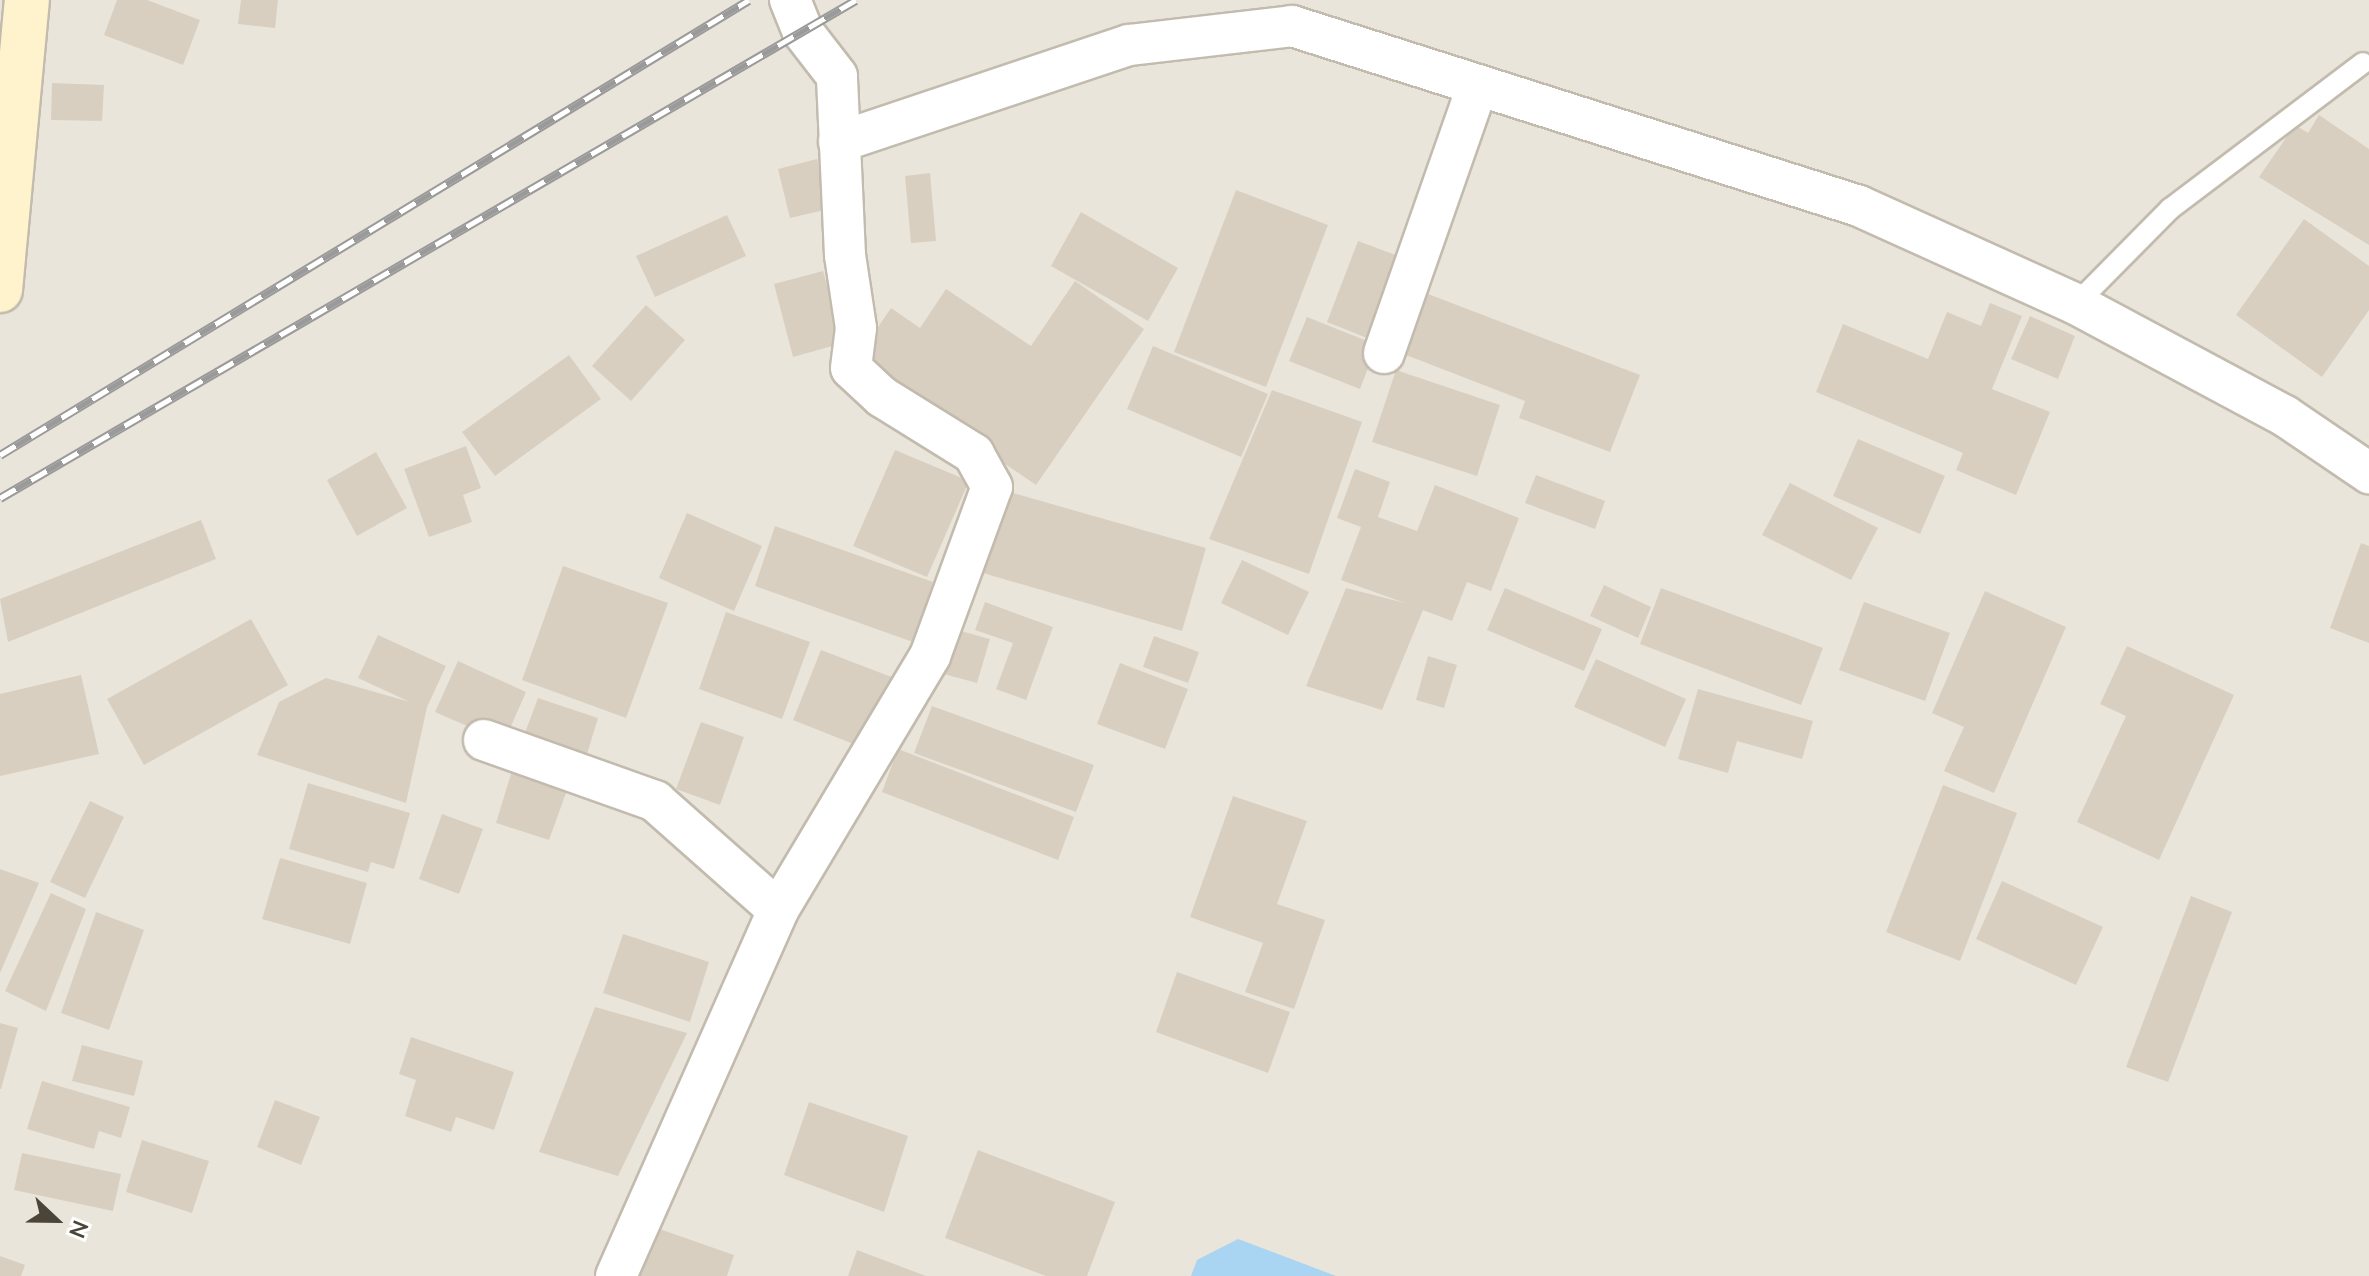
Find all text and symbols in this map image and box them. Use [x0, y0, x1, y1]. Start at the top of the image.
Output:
north arrow [16, 1180, 96, 1260]
text: N [61, 1216, 95, 1242]

